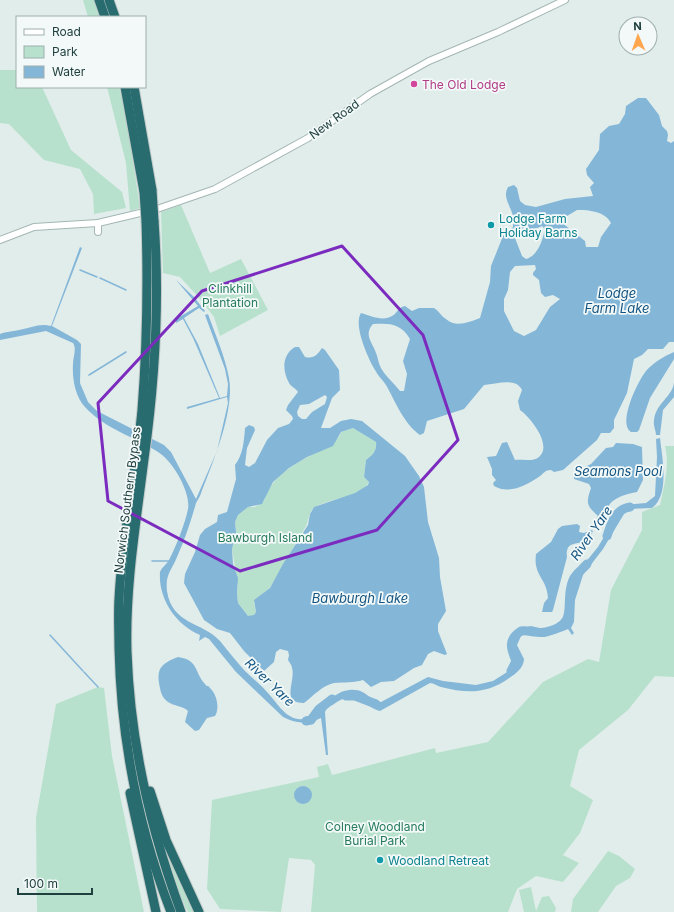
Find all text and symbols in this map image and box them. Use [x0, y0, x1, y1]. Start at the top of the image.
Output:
legend [16, 16, 146, 88]
north arrow [618, 16, 658, 56]
text: N [633, 19, 642, 33]
text: Road [52, 24, 81, 39]
text: Park [52, 44, 78, 59]
text: Water [52, 64, 86, 79]
place label: The Old Lodge [422, 77, 506, 92]
marker: The Old Lodge [409, 79, 419, 89]
street label: New Road [306, 96, 362, 142]
place label: Lodge Farm Holiday Barns [499, 211, 578, 240]
marker: Lodge Farm Holiday Barns [486, 220, 496, 230]
park label: Clinkhill Plantation [202, 281, 258, 310]
water label: Lodge Farm Lake [585, 285, 649, 316]
street label: Norwich Southern Bypass [111, 426, 143, 574]
water label: Seamons Pool [574, 463, 663, 479]
water label: River Yare [566, 503, 616, 563]
park label: Bawburgh Island [218, 530, 312, 545]
water label: Bawburgh Lake [312, 590, 408, 606]
water label: River Yare [242, 655, 298, 709]
park label: Colney Woodland Burial Park [325, 819, 425, 848]
place label: Woodland Retreat [388, 853, 489, 868]
marker: Woodland Retreat [375, 855, 385, 865]
scale bar [18, 870, 92, 896]
text: 100 m [24, 876, 58, 891]

